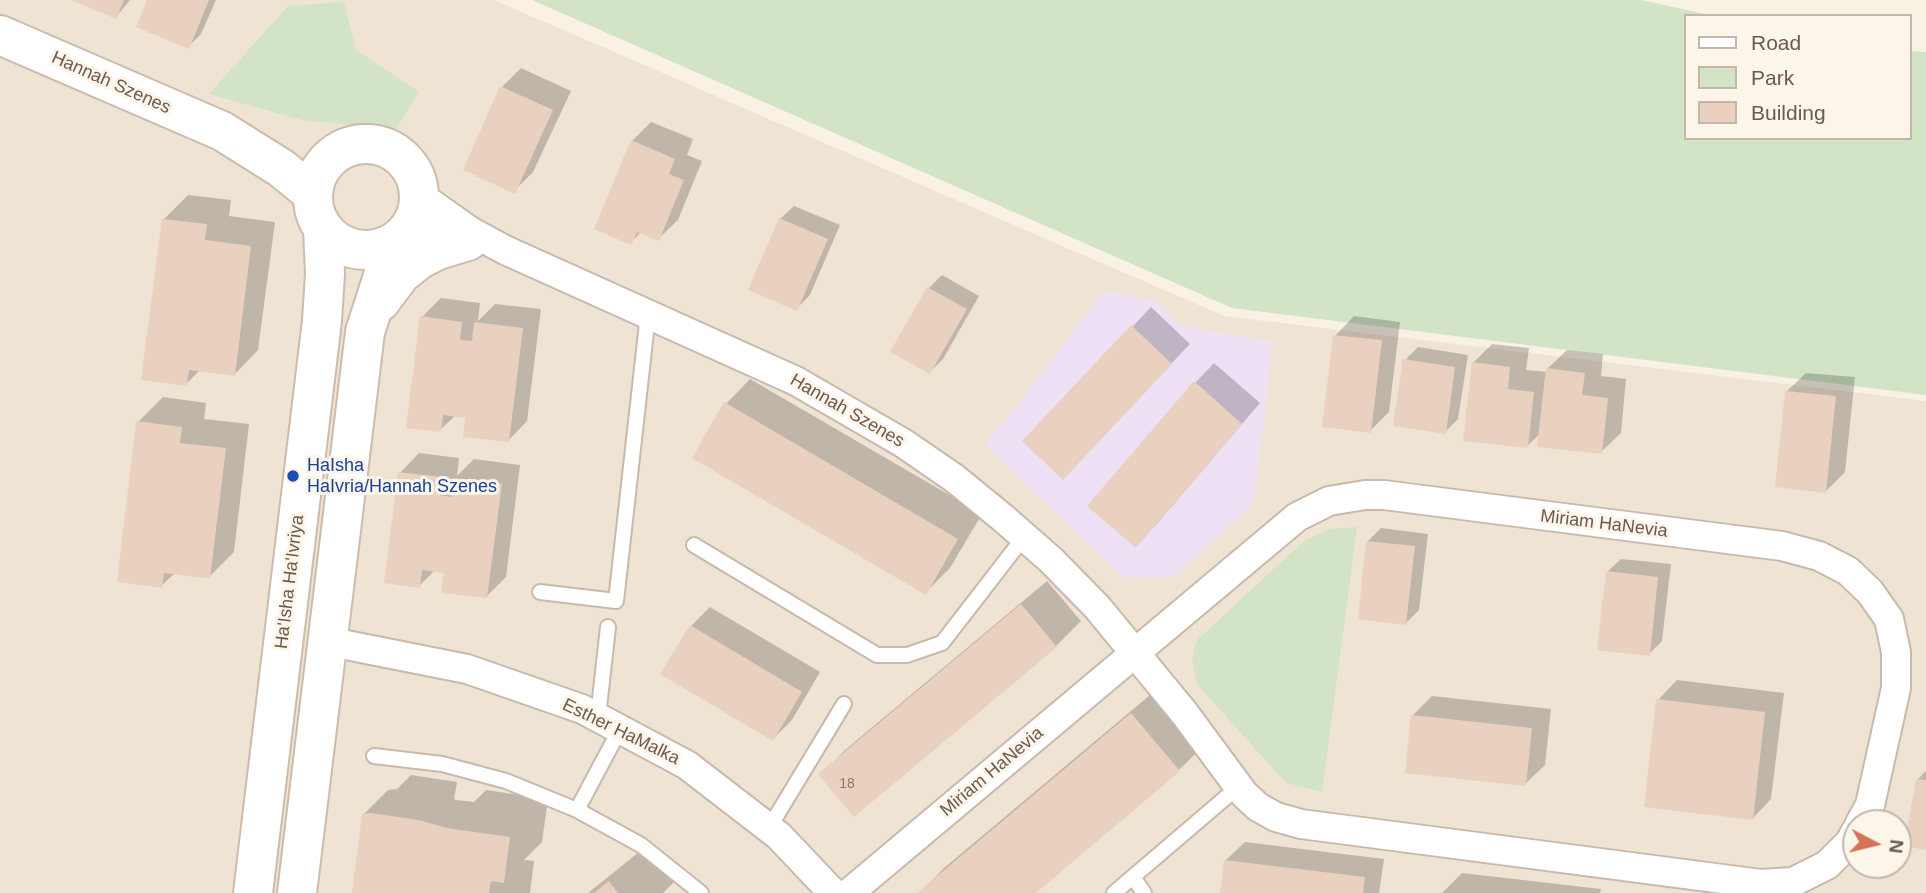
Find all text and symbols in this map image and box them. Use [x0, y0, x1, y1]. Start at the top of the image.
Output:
legend [1685, 14, 1912, 140]
text: Road [1751, 31, 1801, 54]
street label: Hannah Szenes [48, 47, 174, 119]
text: Park [1751, 66, 1794, 89]
text: Building [1751, 101, 1826, 124]
street label: Hannah Szenes [786, 370, 908, 452]
place label: HaIsha HaIvria/Hannah Szenes [307, 455, 497, 498]
marker: HaIsha HaIvria/Hannah Szenes [285, 468, 301, 484]
street label: Miriam HaNevia [1539, 505, 1669, 543]
street label: Ha'Isha Ha'Ivriya [271, 514, 309, 650]
street label: Esther HaMalka [559, 694, 683, 770]
street label: Miriam HaNevia [936, 723, 1048, 821]
house number: 18 [839, 776, 855, 792]
north arrow [1842, 809, 1912, 879]
text: N [1885, 838, 1908, 854]

